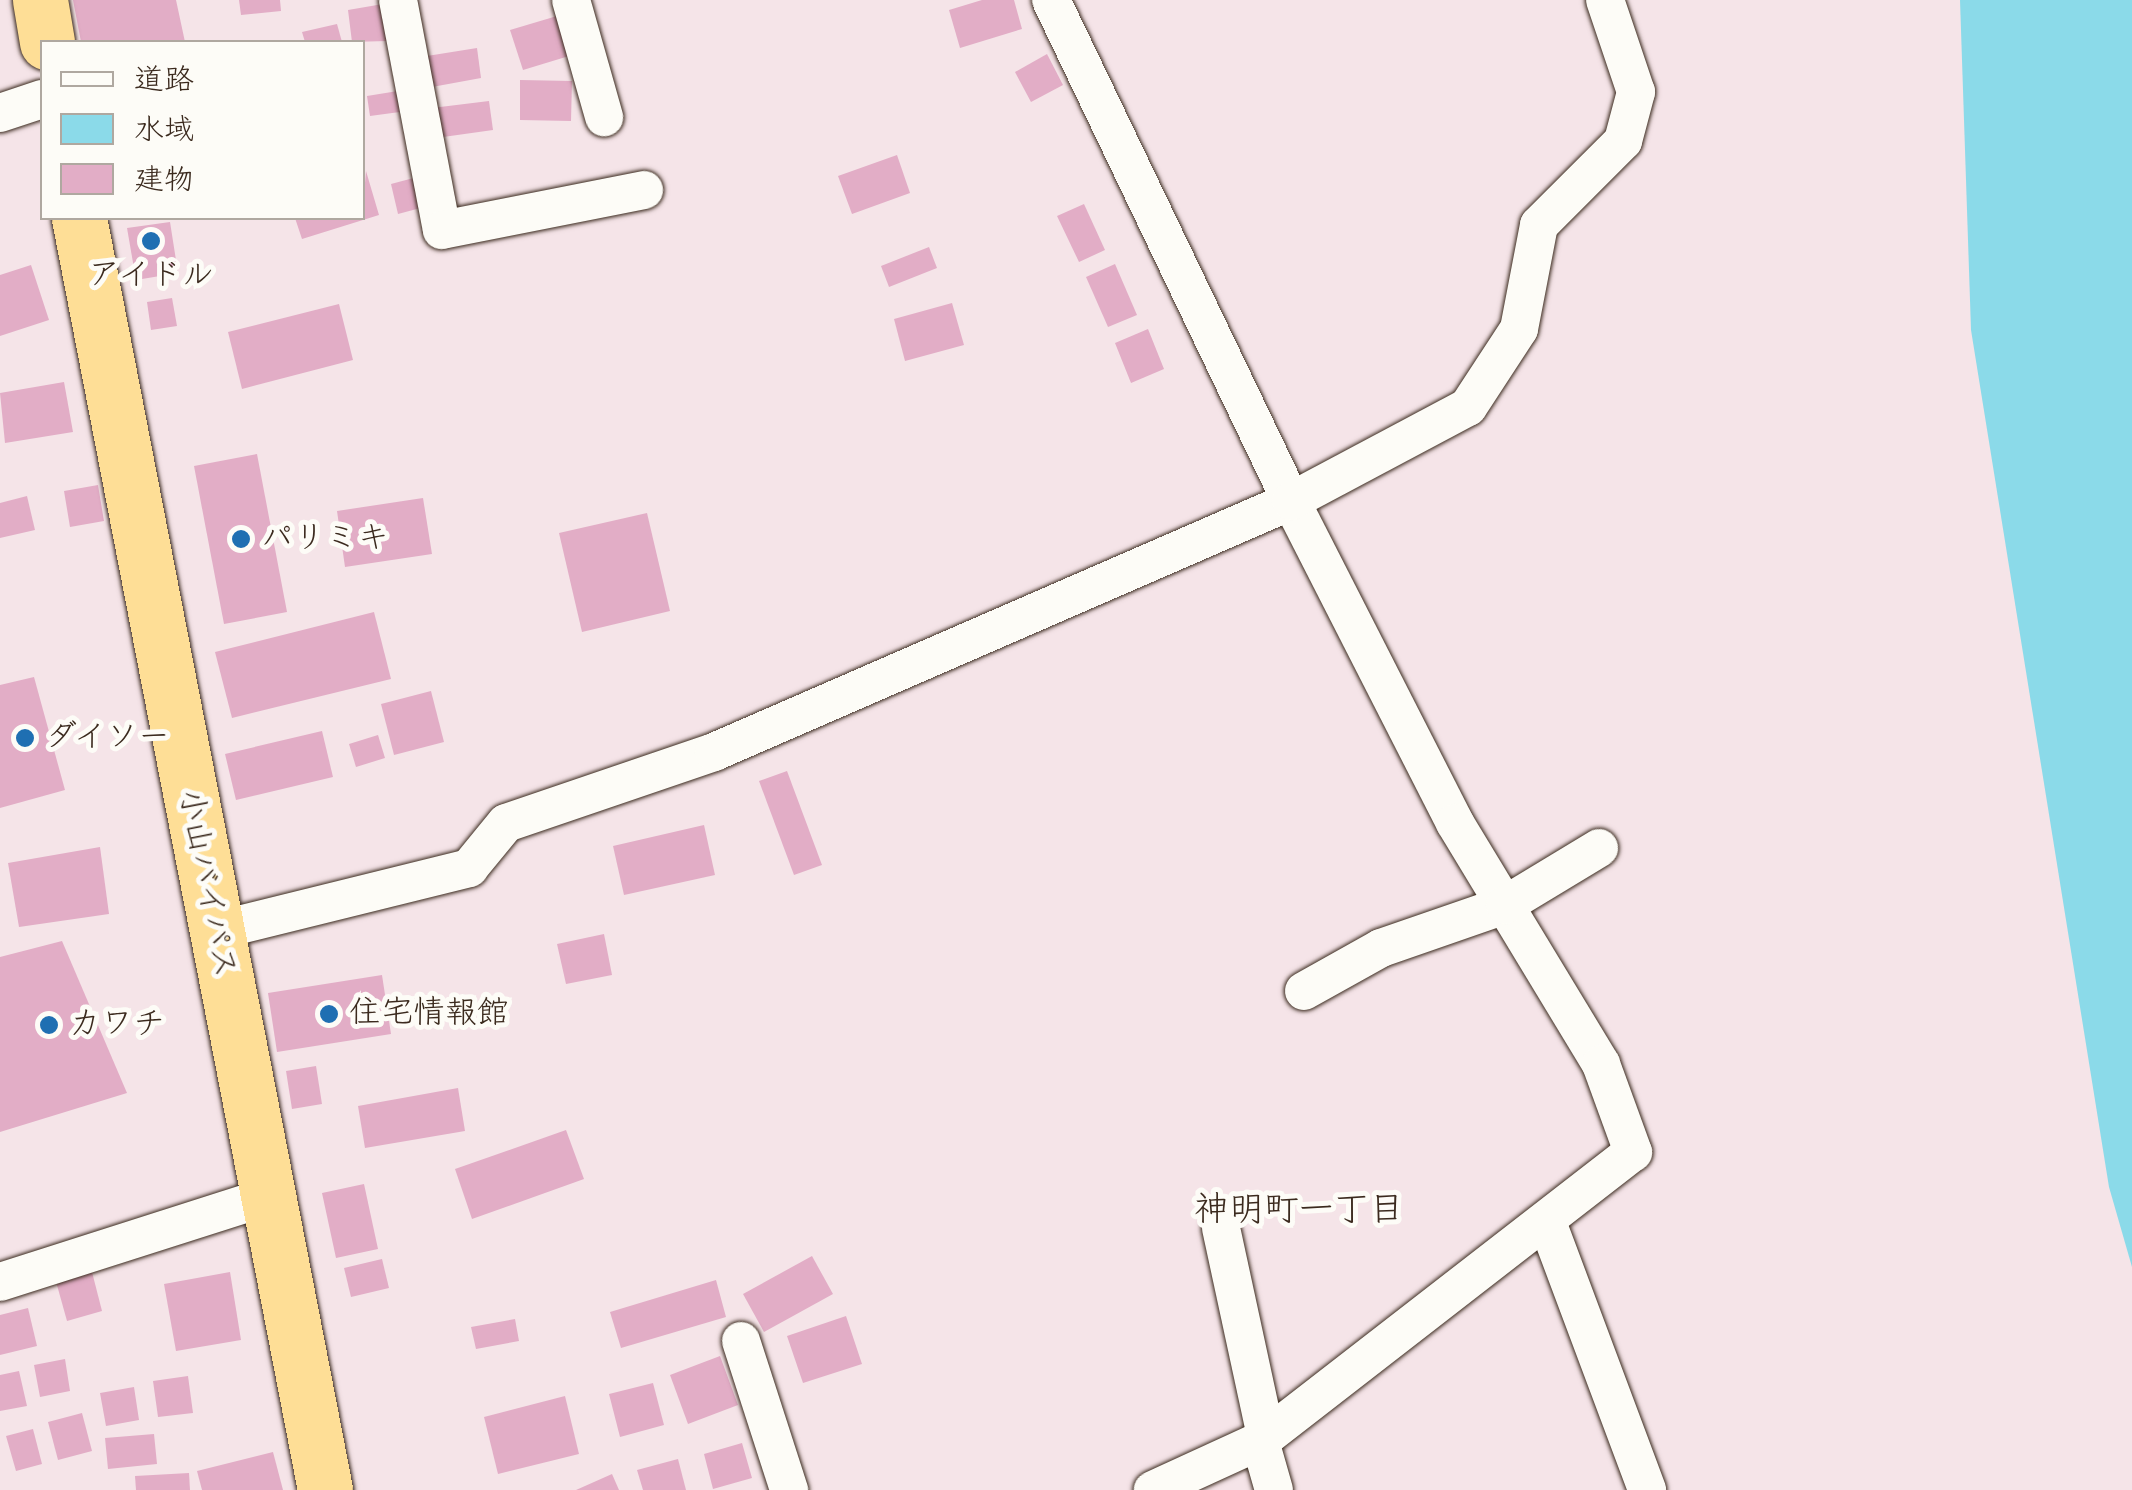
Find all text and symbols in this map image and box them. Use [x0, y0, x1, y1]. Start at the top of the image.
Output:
legend [40, 40, 365, 220]
text: 道路 [134, 57, 194, 105]
text: 水域 [134, 107, 194, 155]
text: 建物 [134, 157, 194, 205]
marker: アイドル [140, 230, 162, 252]
place label: アイドル [87, 257, 215, 295]
place label: パリミキ [261, 520, 389, 558]
marker: パリミキ [230, 528, 252, 550]
place label: ダイソー [45, 719, 173, 757]
marker: ダイソー [14, 727, 36, 749]
street label: 小山バイパス [169, 786, 243, 982]
place label: 住宅情報館 [349, 995, 509, 1033]
marker: 住宅情報館 [318, 1003, 340, 1025]
place label: カワチ [69, 1006, 165, 1044]
marker: カワチ [38, 1014, 60, 1036]
district label: 神明町一丁目 [1194, 1190, 1404, 1232]

